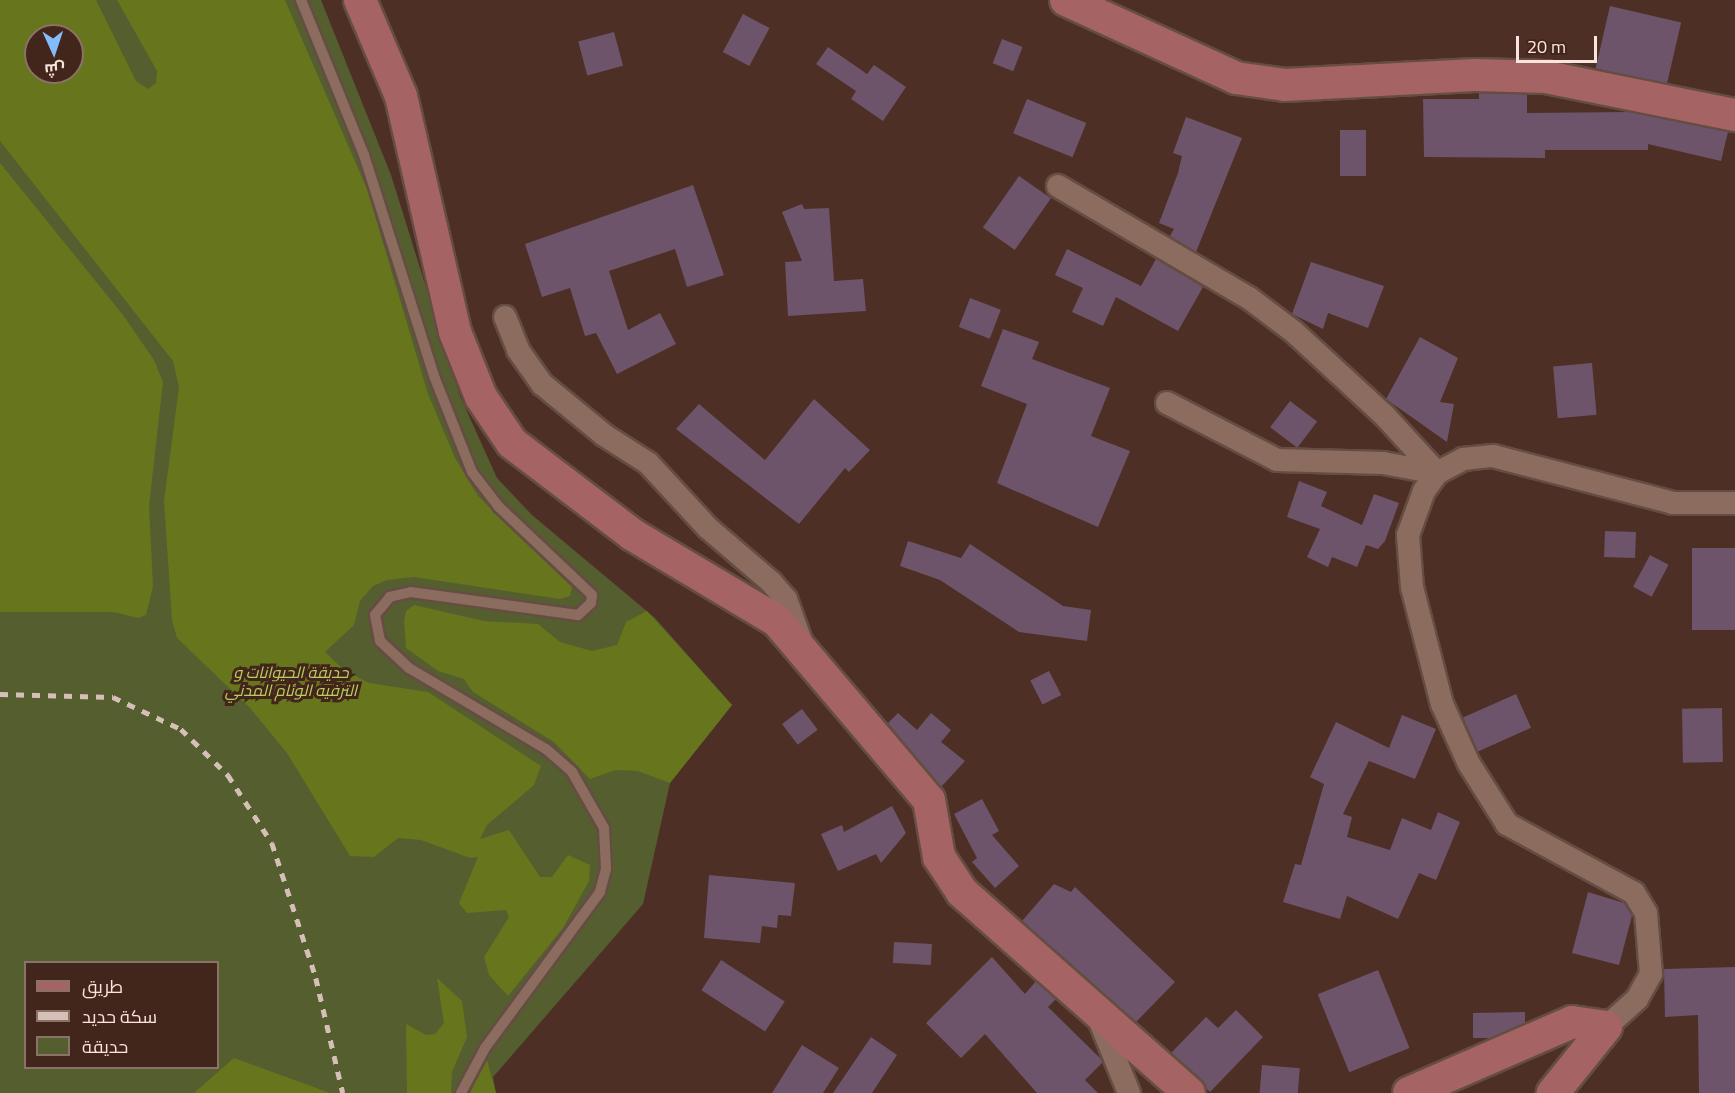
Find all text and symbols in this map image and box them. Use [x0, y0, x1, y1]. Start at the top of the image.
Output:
north arrow [24, 24, 84, 84]
scale bar [1519, 24, 1600, 62]
text: 20 m [1527, 30, 1566, 63]
text: ش [44, 54, 66, 85]
park label: حديقة الحيوانات و الترفيه الوئام المدني [225, 662, 357, 700]
legend [24, 961, 219, 1069]
text: طريق [82, 970, 123, 1003]
text: سكة حديد [82, 1000, 157, 1033]
text: حديقة [82, 1030, 128, 1063]

